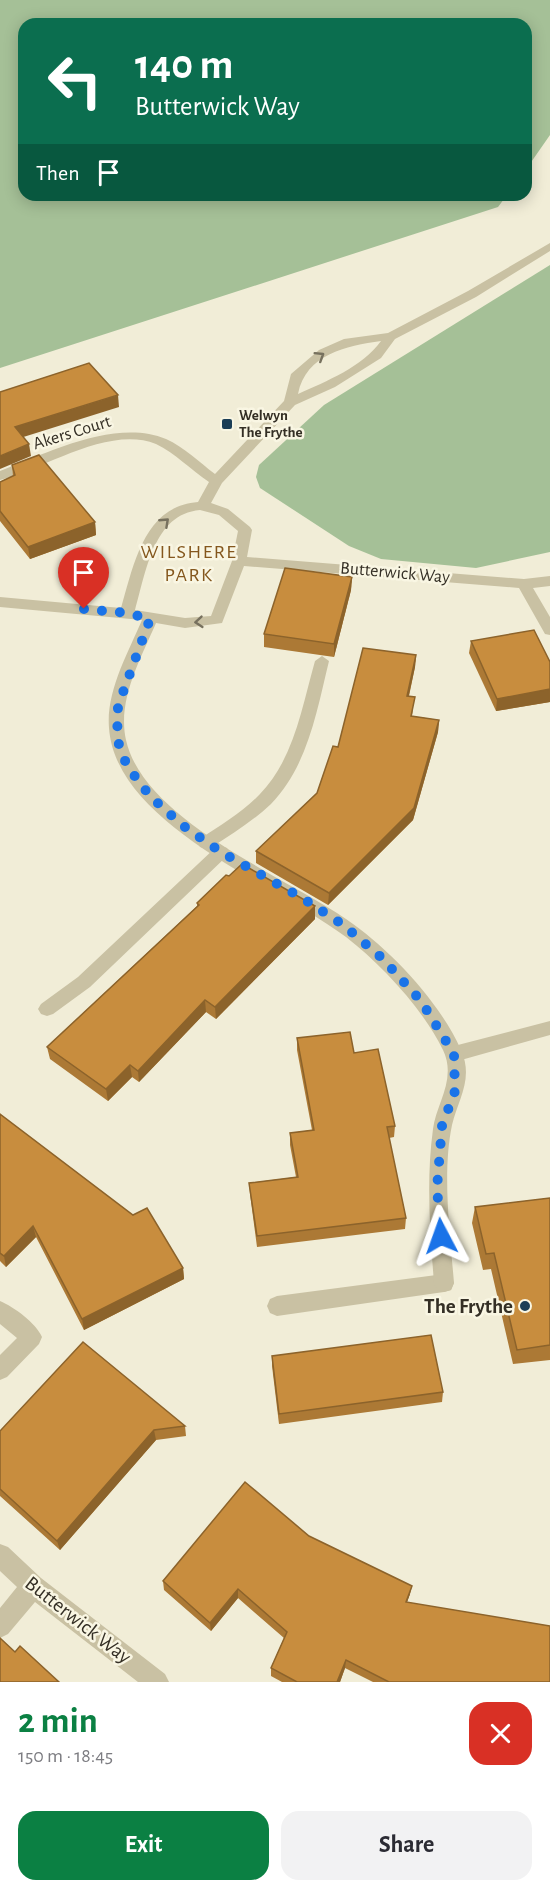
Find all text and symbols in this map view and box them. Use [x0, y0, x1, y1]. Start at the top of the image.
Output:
icon: left [36, 42, 114, 120]
text: 140 m [135, 44, 233, 86]
text: Butterwick Way [135, 93, 300, 120]
icon: arrive [92, 156, 125, 189]
text: Then [36, 162, 80, 184]
one-way arrow [313, 352, 324, 363]
place label: Welwyn The Frythe [239, 408, 303, 440]
street label: Akers Court [31, 413, 113, 453]
marker: Welwyn The Frythe [220, 417, 234, 431]
one-way arrow [158, 518, 168, 529]
district label: WILSHERE PARK [140, 542, 238, 585]
pin [58, 547, 109, 609]
icon: arrive [67, 556, 100, 589]
street label: Butterwick Way [339, 559, 451, 587]
one-way arrow [194, 615, 203, 628]
position arrow [409, 1204, 473, 1268]
place label: The Frythe [424, 1296, 513, 1317]
marker: The Frythe [518, 1299, 532, 1313]
street label: Butterwick Way [21, 1572, 135, 1668]
button: close [469, 1702, 532, 1765]
text: 2 min [18, 1703, 98, 1739]
text: 150 m · 18:45 [18, 1746, 113, 1766]
button: Exit [18, 1811, 269, 1880]
button: Share [281, 1811, 532, 1880]

